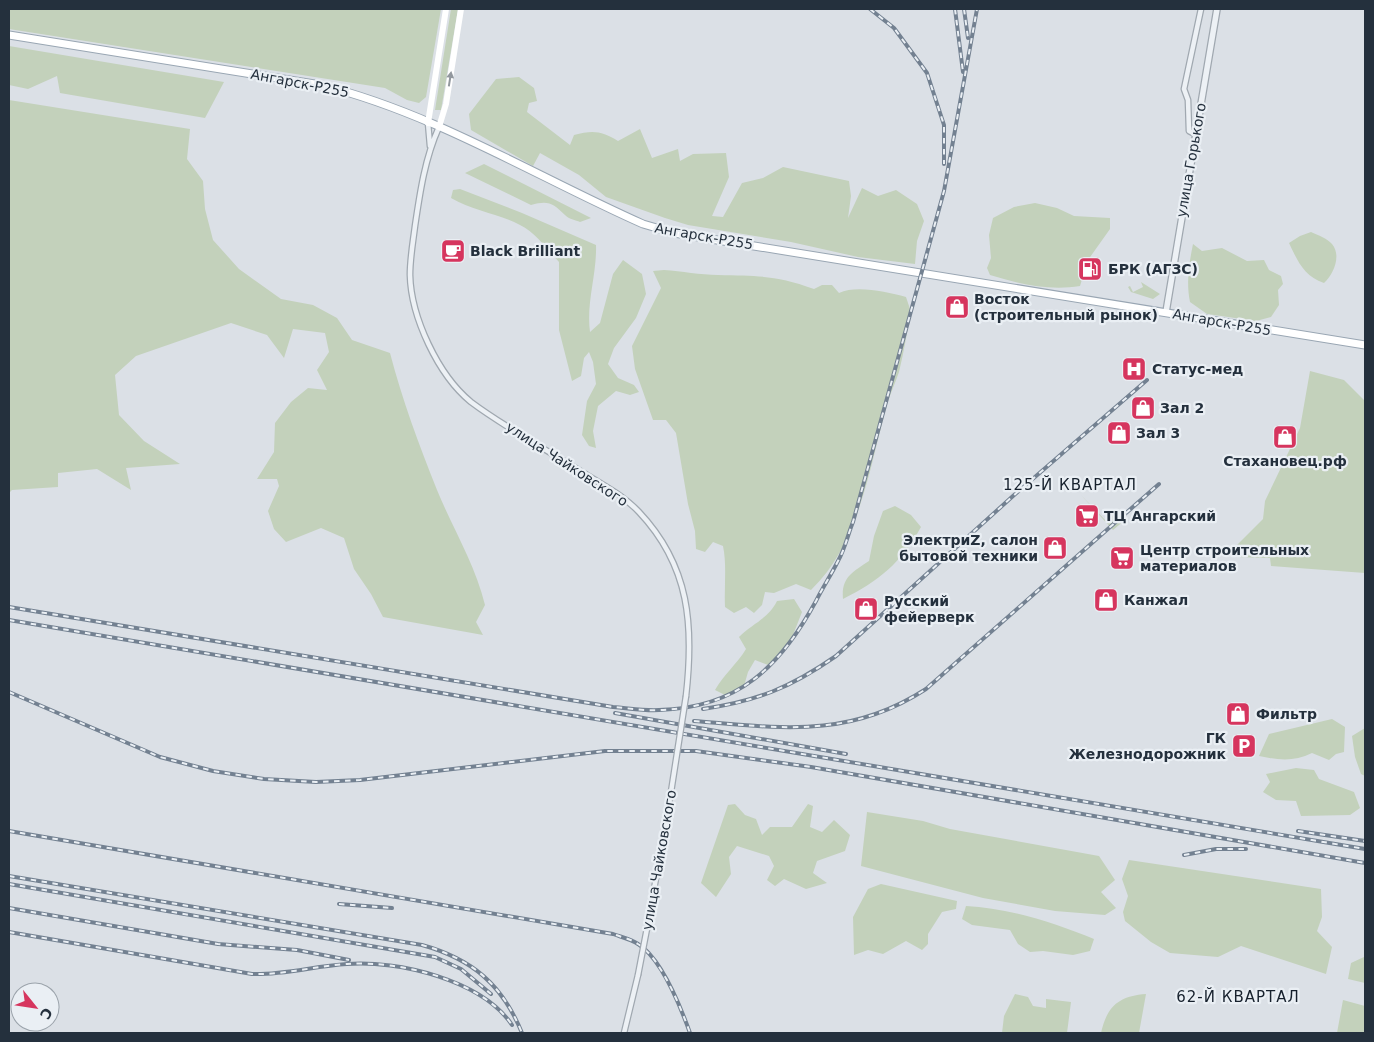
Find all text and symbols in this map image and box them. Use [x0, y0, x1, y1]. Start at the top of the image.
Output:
street label: Ангарск-Р255 [249, 66, 351, 100]
one-way arrow [446, 71, 454, 87]
street label: улица Горького [1173, 101, 1209, 219]
street label: Ангарск-Р255 [653, 219, 755, 253]
cafe icon: Black Brilliant [440, 238, 466, 264]
place label: Black Brilliant [470, 243, 581, 259]
fuel station icon: БРК (АГЗС) [1077, 256, 1103, 282]
place label: БРК (АГЗС) [1108, 261, 1198, 277]
place label: Восток (строительный рынок) [974, 291, 1158, 323]
shop icon: Восток (строительный рынок) [944, 294, 970, 320]
street label: Ангарск-Р255 [1171, 305, 1273, 339]
hospital icon: Статус-мед [1121, 356, 1147, 382]
place label: Статус-мед [1152, 361, 1243, 377]
shop icon: Зал 2 [1130, 395, 1156, 421]
place label: Зал 2 [1160, 400, 1204, 416]
street label: улица Чайковского [503, 419, 631, 509]
shop icon: Зал 3 [1106, 420, 1132, 446]
shop icon: Стахановец.рф [1272, 424, 1298, 450]
place label: Зал 3 [1136, 425, 1180, 441]
place label: Стахановец.рф [1223, 453, 1347, 469]
district label: 125-Й КВАРТАЛ [1003, 475, 1137, 494]
supermarket icon: ТЦ Ангарский [1074, 503, 1100, 529]
place label: ТЦ Ангарский [1104, 508, 1216, 524]
place label: ЭлектриZ, салон бытовой техники [899, 532, 1038, 564]
shop icon: ЭлектриZ, салон бытовой техники [1042, 535, 1068, 561]
place label: Центр строительных материалов [1140, 542, 1309, 574]
supermarket icon: Центр строительных материалов [1109, 545, 1135, 571]
shop icon: Канжал [1093, 587, 1119, 613]
place label: Канжал [1124, 592, 1188, 608]
place label: Русский фейерверк [884, 593, 975, 625]
shop icon: Русский фейерверк [853, 596, 879, 622]
shop icon: Фильтр [1225, 701, 1251, 727]
place label: Фильтр [1256, 706, 1317, 722]
place label: ГК Железнодорожник [1069, 730, 1227, 762]
parking icon: ГК Железнодорожник [1231, 733, 1257, 759]
street label: улица Чайковского [639, 789, 679, 931]
north arrow [10, 982, 60, 1032]
district label: 62-Й КВАРТАЛ [1176, 987, 1300, 1006]
text: С [37, 1005, 56, 1022]

